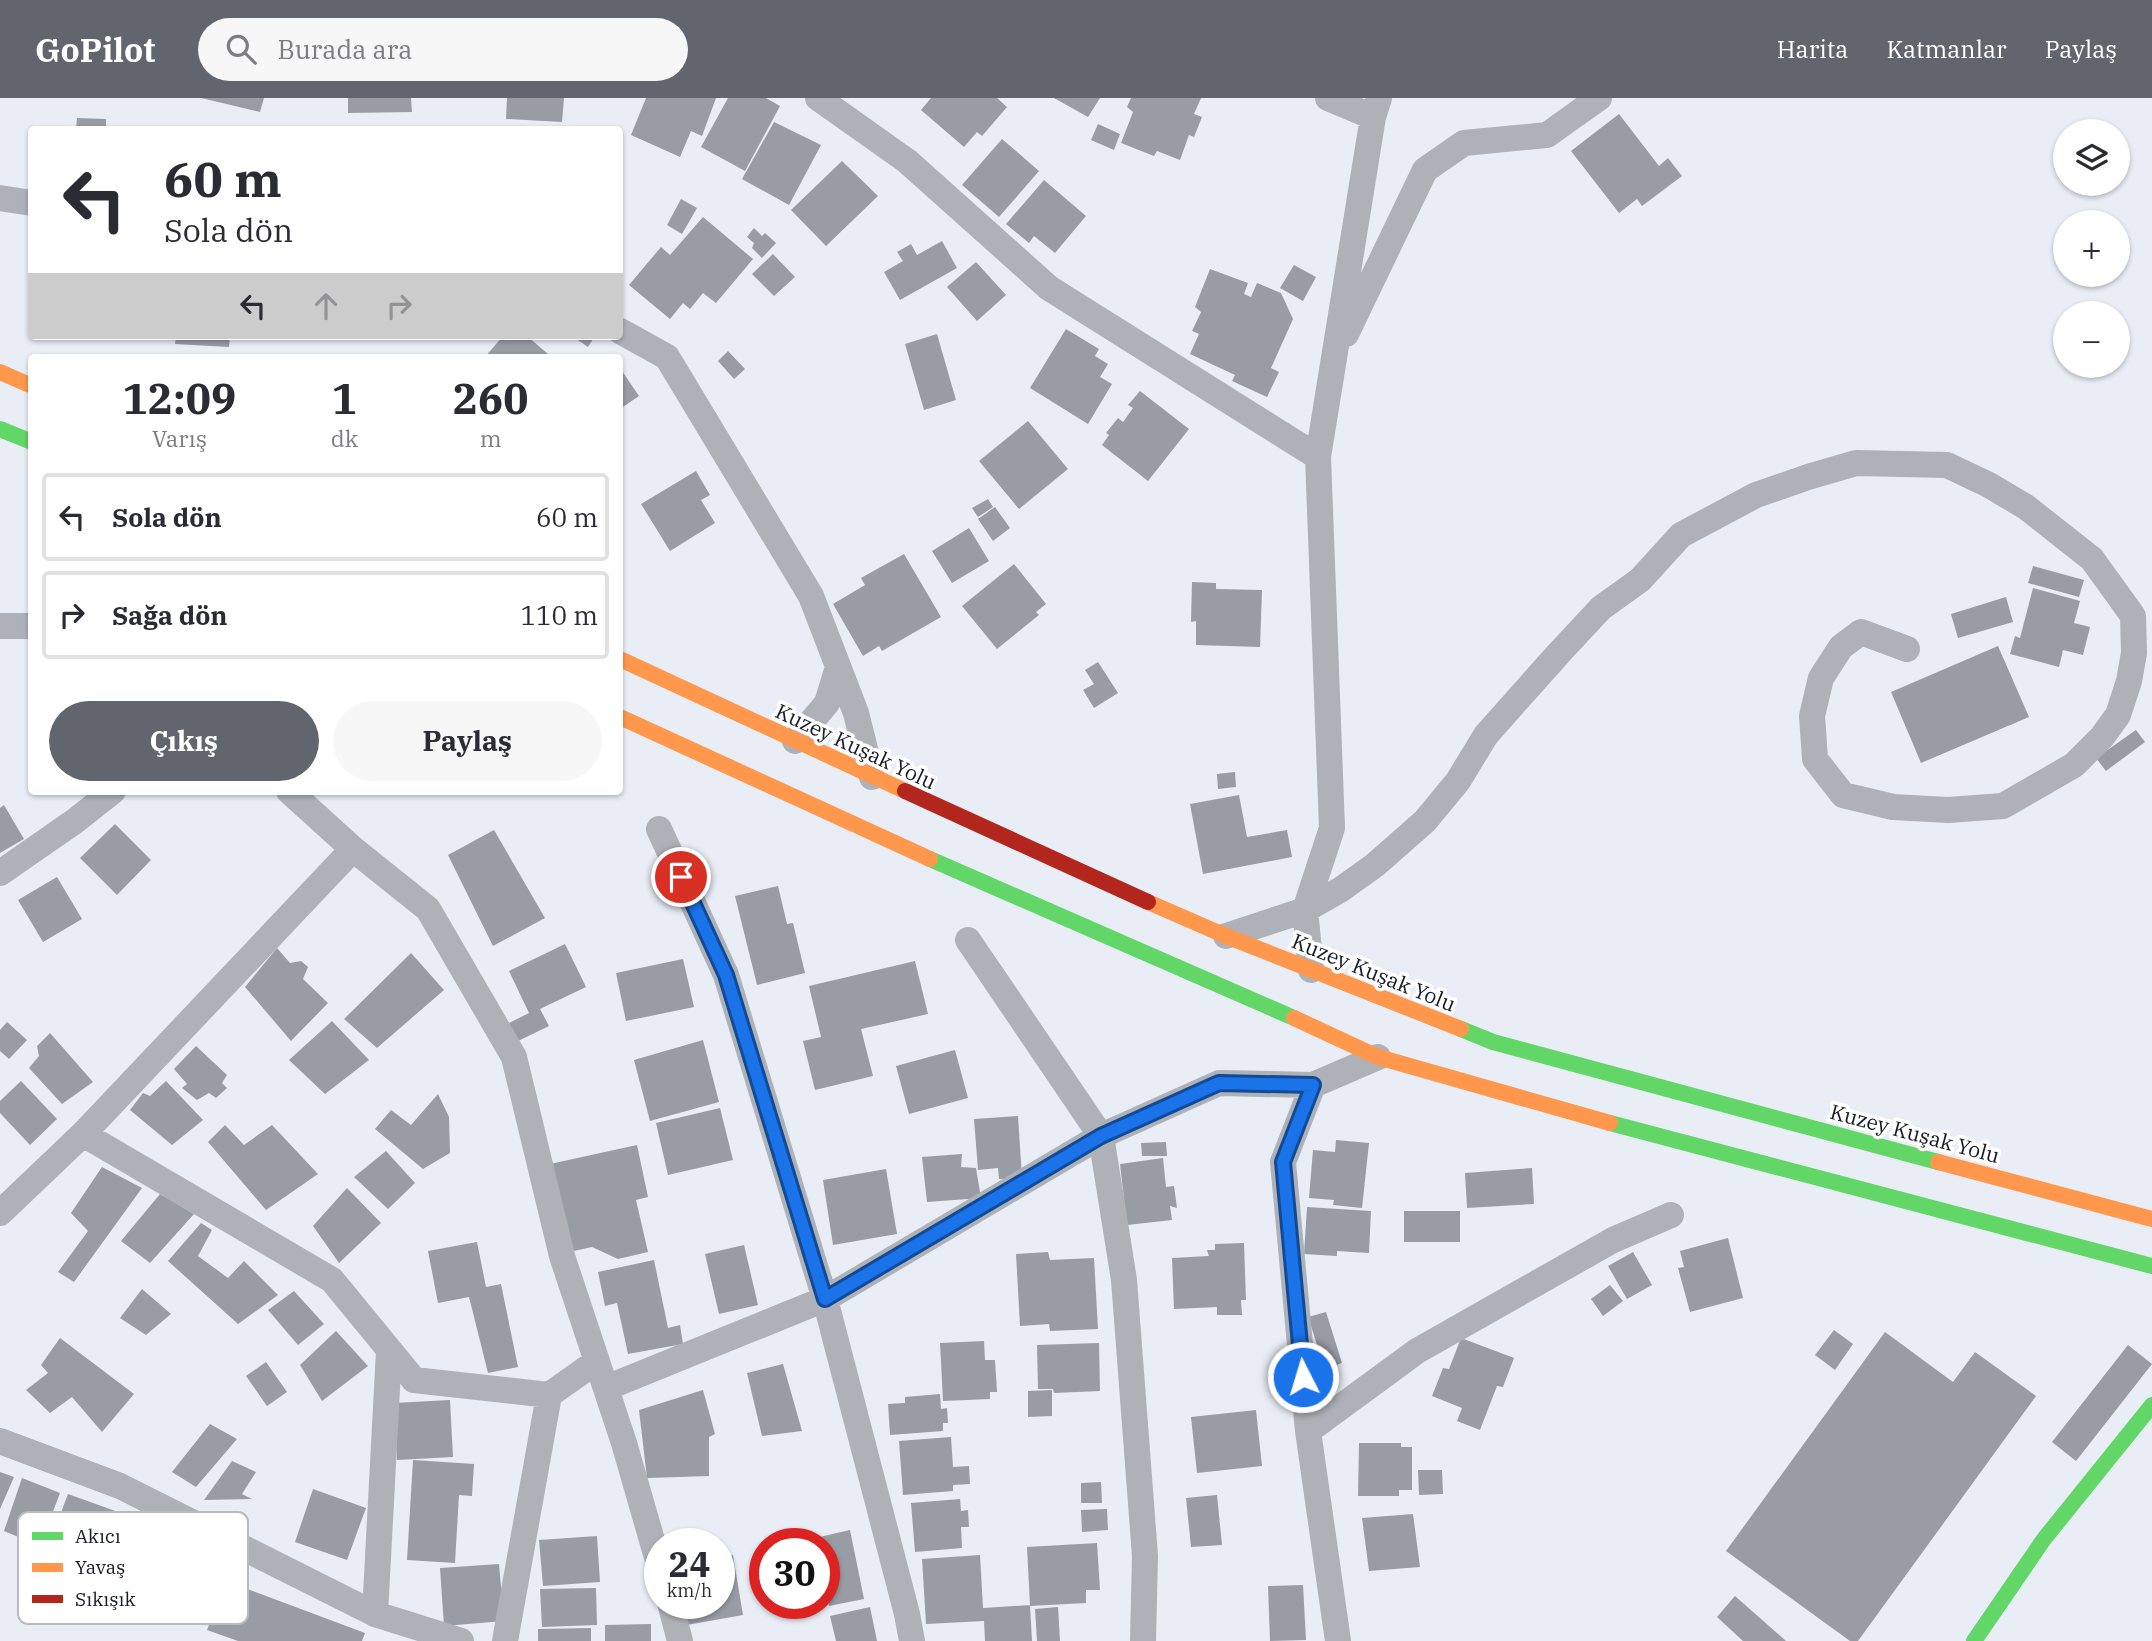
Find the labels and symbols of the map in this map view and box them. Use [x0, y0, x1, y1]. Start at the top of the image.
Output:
street label: Kuzey Kuşak Yolu [771, 697, 941, 795]
pin [651, 847, 711, 907]
street label: Kuzey Kuşak Yolu [1288, 926, 1460, 1018]
street label: Kuzey Kuşak Yolu [1827, 1097, 2003, 1169]
position arrow [1266, 1340, 1340, 1414]
legend [18, 1512, 248, 1624]
text: Akıcı [75, 1524, 121, 1548]
speed limit sign: 30 [749, 1528, 840, 1619]
text: Yavaş [75, 1555, 125, 1579]
text: Sıkışık [75, 1587, 136, 1611]

